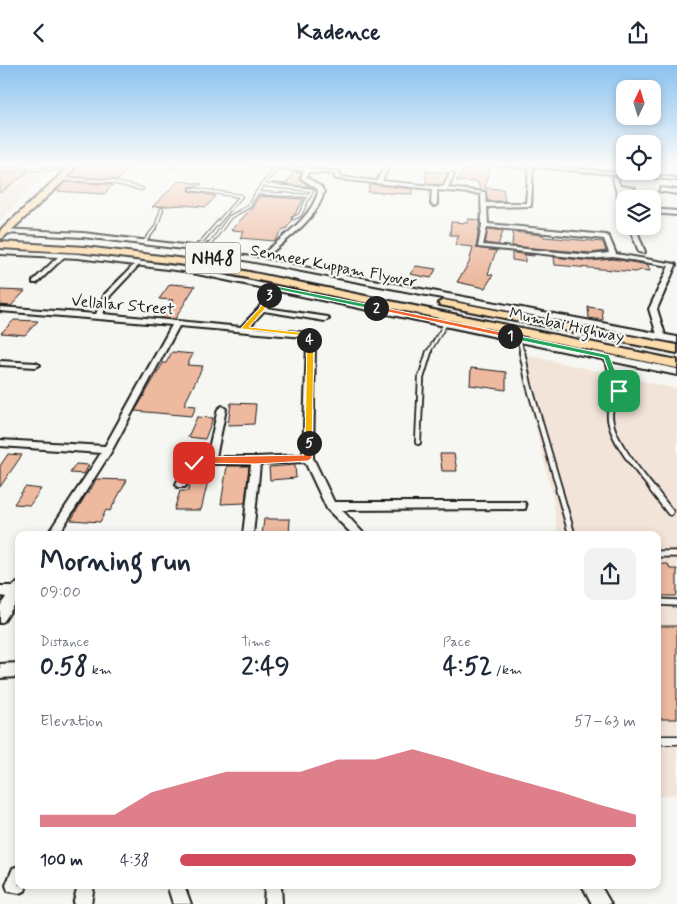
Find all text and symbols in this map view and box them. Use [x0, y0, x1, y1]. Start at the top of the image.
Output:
icon: back [25, 19, 53, 47]
text: Kadence [297, 19, 380, 47]
icon: share [624, 19, 652, 47]
north arrow [616, 80, 661, 125]
map controls [616, 80, 661, 235]
button: locate [616, 135, 661, 180]
button: layers [616, 190, 661, 235]
street label: Senneer Kuppam Flyover [249, 240, 419, 293]
road number: NH48 [186, 243, 240, 273]
pin: 3 [256, 283, 282, 307]
text: 3 [266, 286, 273, 304]
street label: Vellalar Street [70, 291, 176, 320]
pin: 2 [364, 295, 388, 321]
text: 2 [373, 299, 380, 317]
street label: Mumbai Highway [507, 303, 626, 349]
pin: 1 [498, 323, 522, 349]
pin: 4 [296, 327, 322, 353]
text: 1 [507, 327, 514, 345]
text: 4 [305, 331, 314, 349]
pin [598, 370, 640, 412]
icon: arrive [605, 377, 633, 405]
pin: 5 [296, 431, 322, 455]
text: 5 [305, 434, 314, 452]
pin [173, 442, 215, 484]
icon: check [180, 449, 208, 477]
text: Morning run [40, 544, 191, 581]
button: share [584, 548, 636, 600]
text: 09:00 [40, 582, 81, 603]
text: Distance [40, 633, 89, 651]
text: Time [241, 633, 271, 651]
text: Pace [443, 633, 471, 651]
text: 0.58 [40, 651, 88, 684]
text: 2:49 [241, 651, 290, 684]
text: 4:52 [443, 651, 492, 684]
text: km [88, 661, 112, 679]
text: /km [492, 661, 522, 679]
text: Elevation [40, 711, 103, 732]
text: 57–63 m [574, 711, 636, 732]
text: 100 m [40, 850, 83, 871]
text: 4:38 [120, 850, 150, 871]

